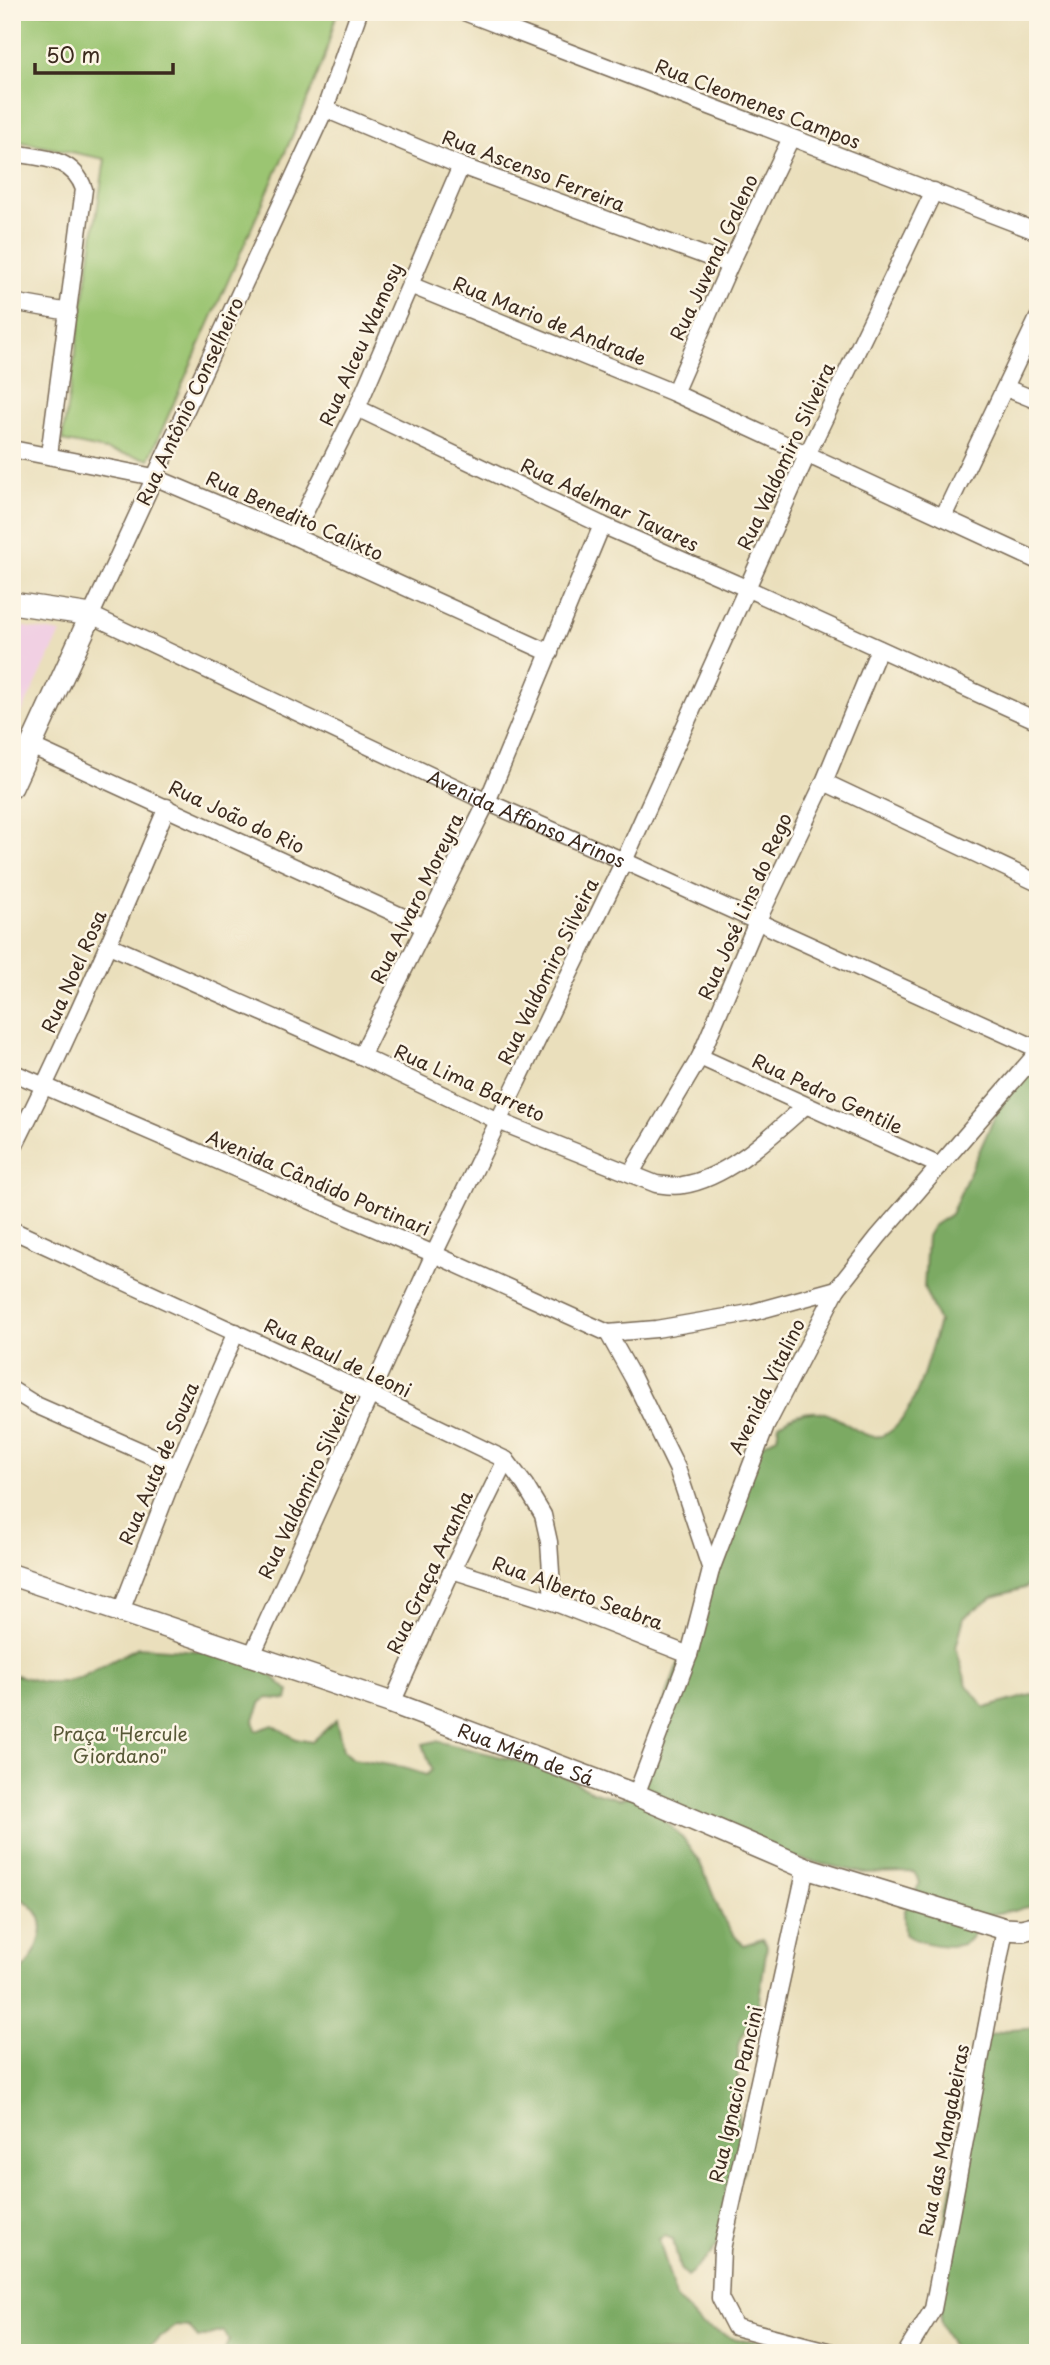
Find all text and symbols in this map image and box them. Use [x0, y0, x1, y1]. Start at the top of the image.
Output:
scale bar [35, 32, 173, 76]
text: 50 m [46, 38, 100, 70]
street label: Rua Cleomenes Campos [651, 51, 865, 155]
street label: Rua Ascenso Ferreira [438, 122, 630, 218]
street label: Rua Juvenal Galeno [662, 169, 764, 345]
street label: Rua Alceu Wamosy [311, 258, 409, 430]
street label: Rua Mario de Andrade [449, 268, 651, 372]
street label: Rua Antônio Conselheiro [128, 292, 250, 510]
street label: Rua Valdomiro Silveira [729, 357, 841, 554]
street label: Rua Adelmar Tavares [516, 450, 704, 558]
street label: Rua Benedito Calixto [202, 463, 388, 567]
street label: Avenida Affonso Arinos [423, 762, 630, 874]
street label: Rua João do Rio [164, 772, 310, 860]
street label: Rua Alvaro Moreyra [362, 808, 470, 988]
street label: Rua José Lins do Rego [690, 808, 798, 1004]
street label: Rua Valdomiro Silveira [490, 873, 605, 1069]
street label: Rua Noel Rosa [33, 905, 113, 1037]
street label: Rua Lima Barreto [390, 1036, 550, 1128]
street label: Rua Pedro Gentile [748, 1046, 908, 1140]
street label: Avenida Cândido Portinari [203, 1122, 435, 1242]
street label: Rua Raul de Leoni [260, 1311, 416, 1403]
street label: Avenida Vitalino [721, 1313, 811, 1459]
street label: Rua Auta de Souza [111, 1377, 205, 1549]
street label: Rua Valdomiro Silveira [250, 1386, 362, 1583]
street label: Rua Graça Aranha [379, 1485, 480, 1658]
street label: Rua Alberto Seabra [489, 1548, 668, 1636]
street label: Rua Mém de Sá [454, 1715, 598, 1792]
park label: Praça "Hercule Giordano" [52, 1719, 188, 1769]
street label: Rua Ignacio Pancini [701, 2003, 769, 2185]
street label: Rua das Mangabeiras [911, 2041, 975, 2239]

